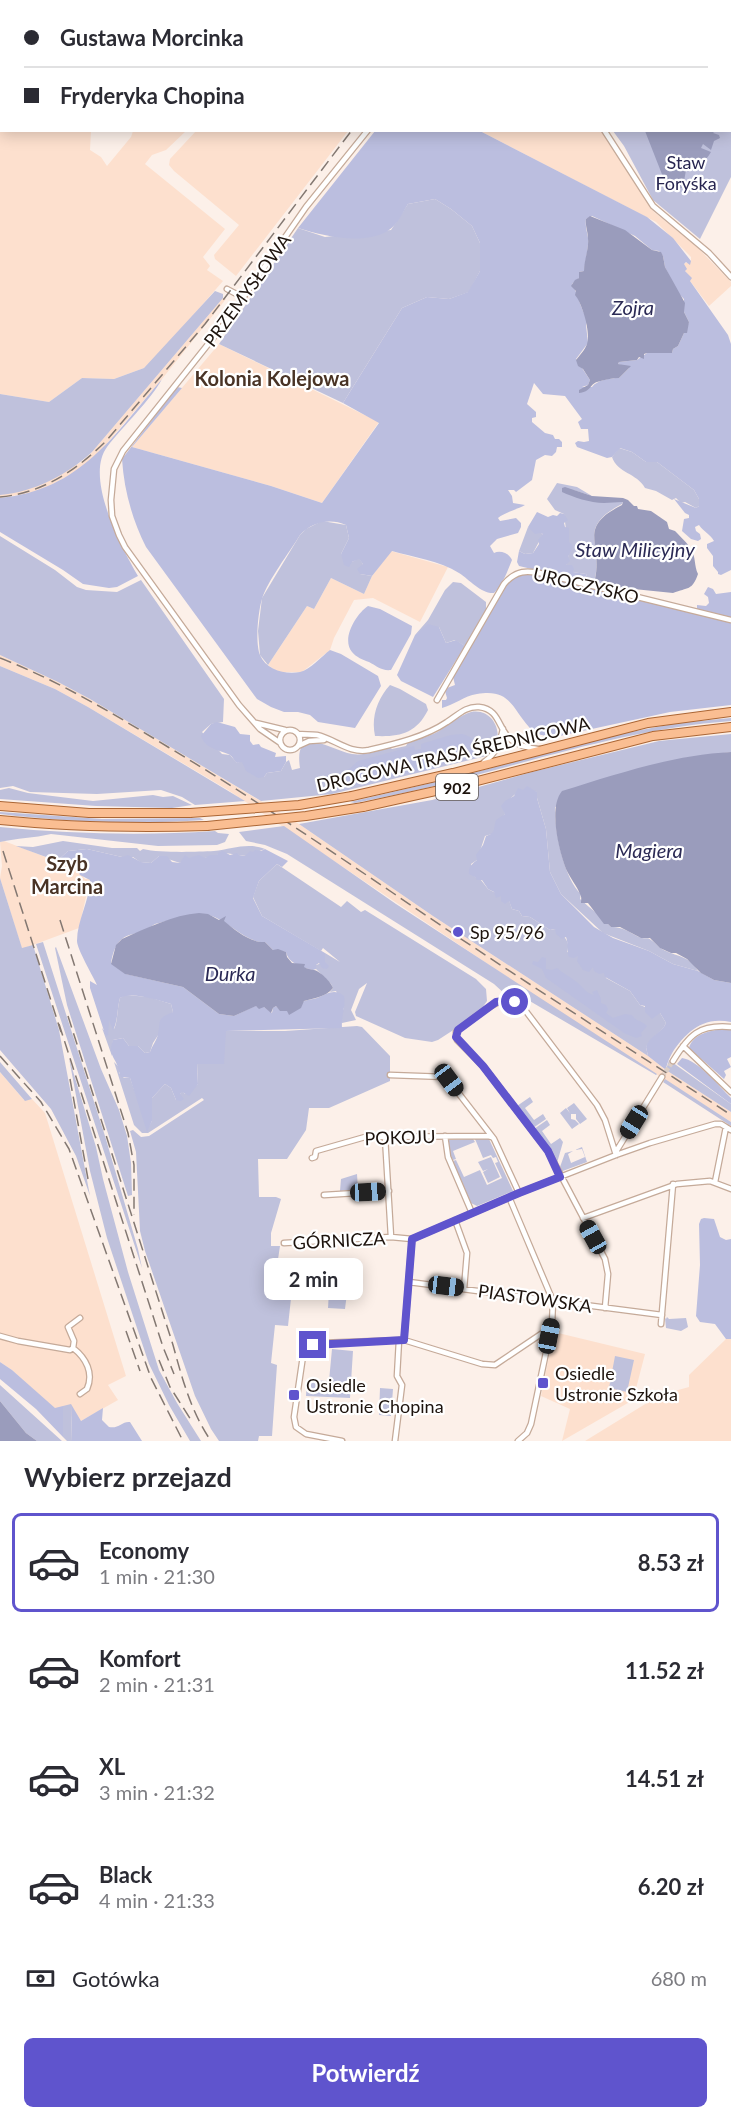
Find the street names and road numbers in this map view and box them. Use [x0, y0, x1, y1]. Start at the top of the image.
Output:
street label: PRZEMYSŁOWA [199, 229, 296, 351]
street label: UROCZYSKO [531, 562, 641, 608]
street label: DROGOWA TRASA ŚREDNICOWA [314, 712, 593, 796]
road number: 902 [436, 774, 478, 800]
street label: POKOJU [364, 1125, 436, 1149]
street label: GÓRNICZA [292, 1227, 387, 1253]
street label: PIASTOWSKA [477, 1279, 594, 1317]

